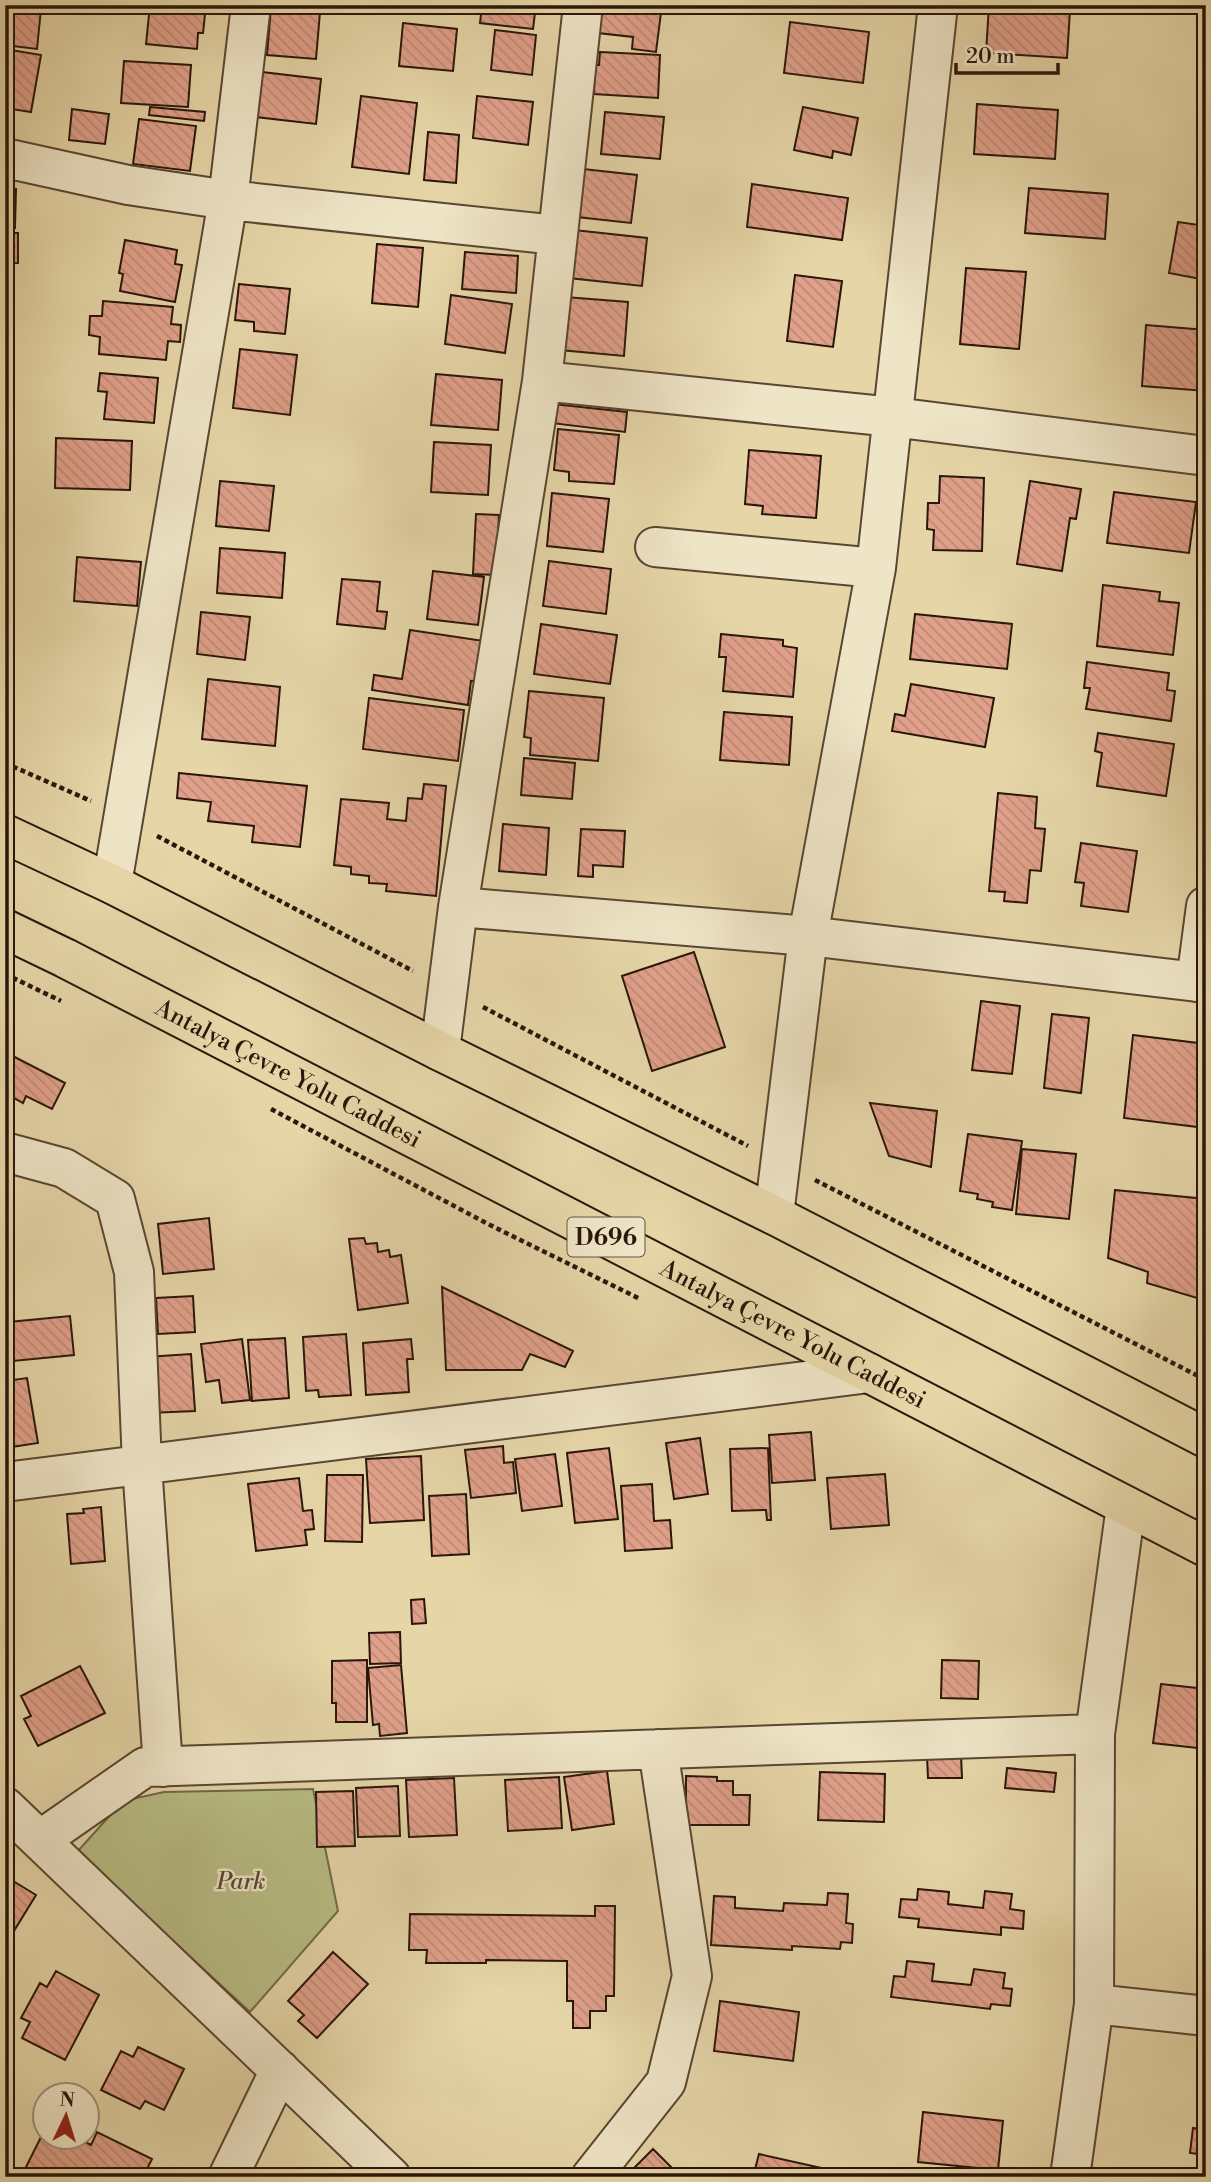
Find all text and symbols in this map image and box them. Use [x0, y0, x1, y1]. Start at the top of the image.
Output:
scale bar [956, 32, 1057, 76]
text: 20 m [966, 44, 1015, 70]
street label: Antalya Çevre Yolu Caddesi [149, 993, 426, 1155]
road number: D696 [568, 1218, 644, 1256]
street label: Antalya Çevre Yolu Caddesi [654, 1253, 931, 1416]
park label: Park [215, 1867, 266, 1897]
north arrow [32, 2080, 102, 2150]
text: N [59, 2088, 75, 2113]

